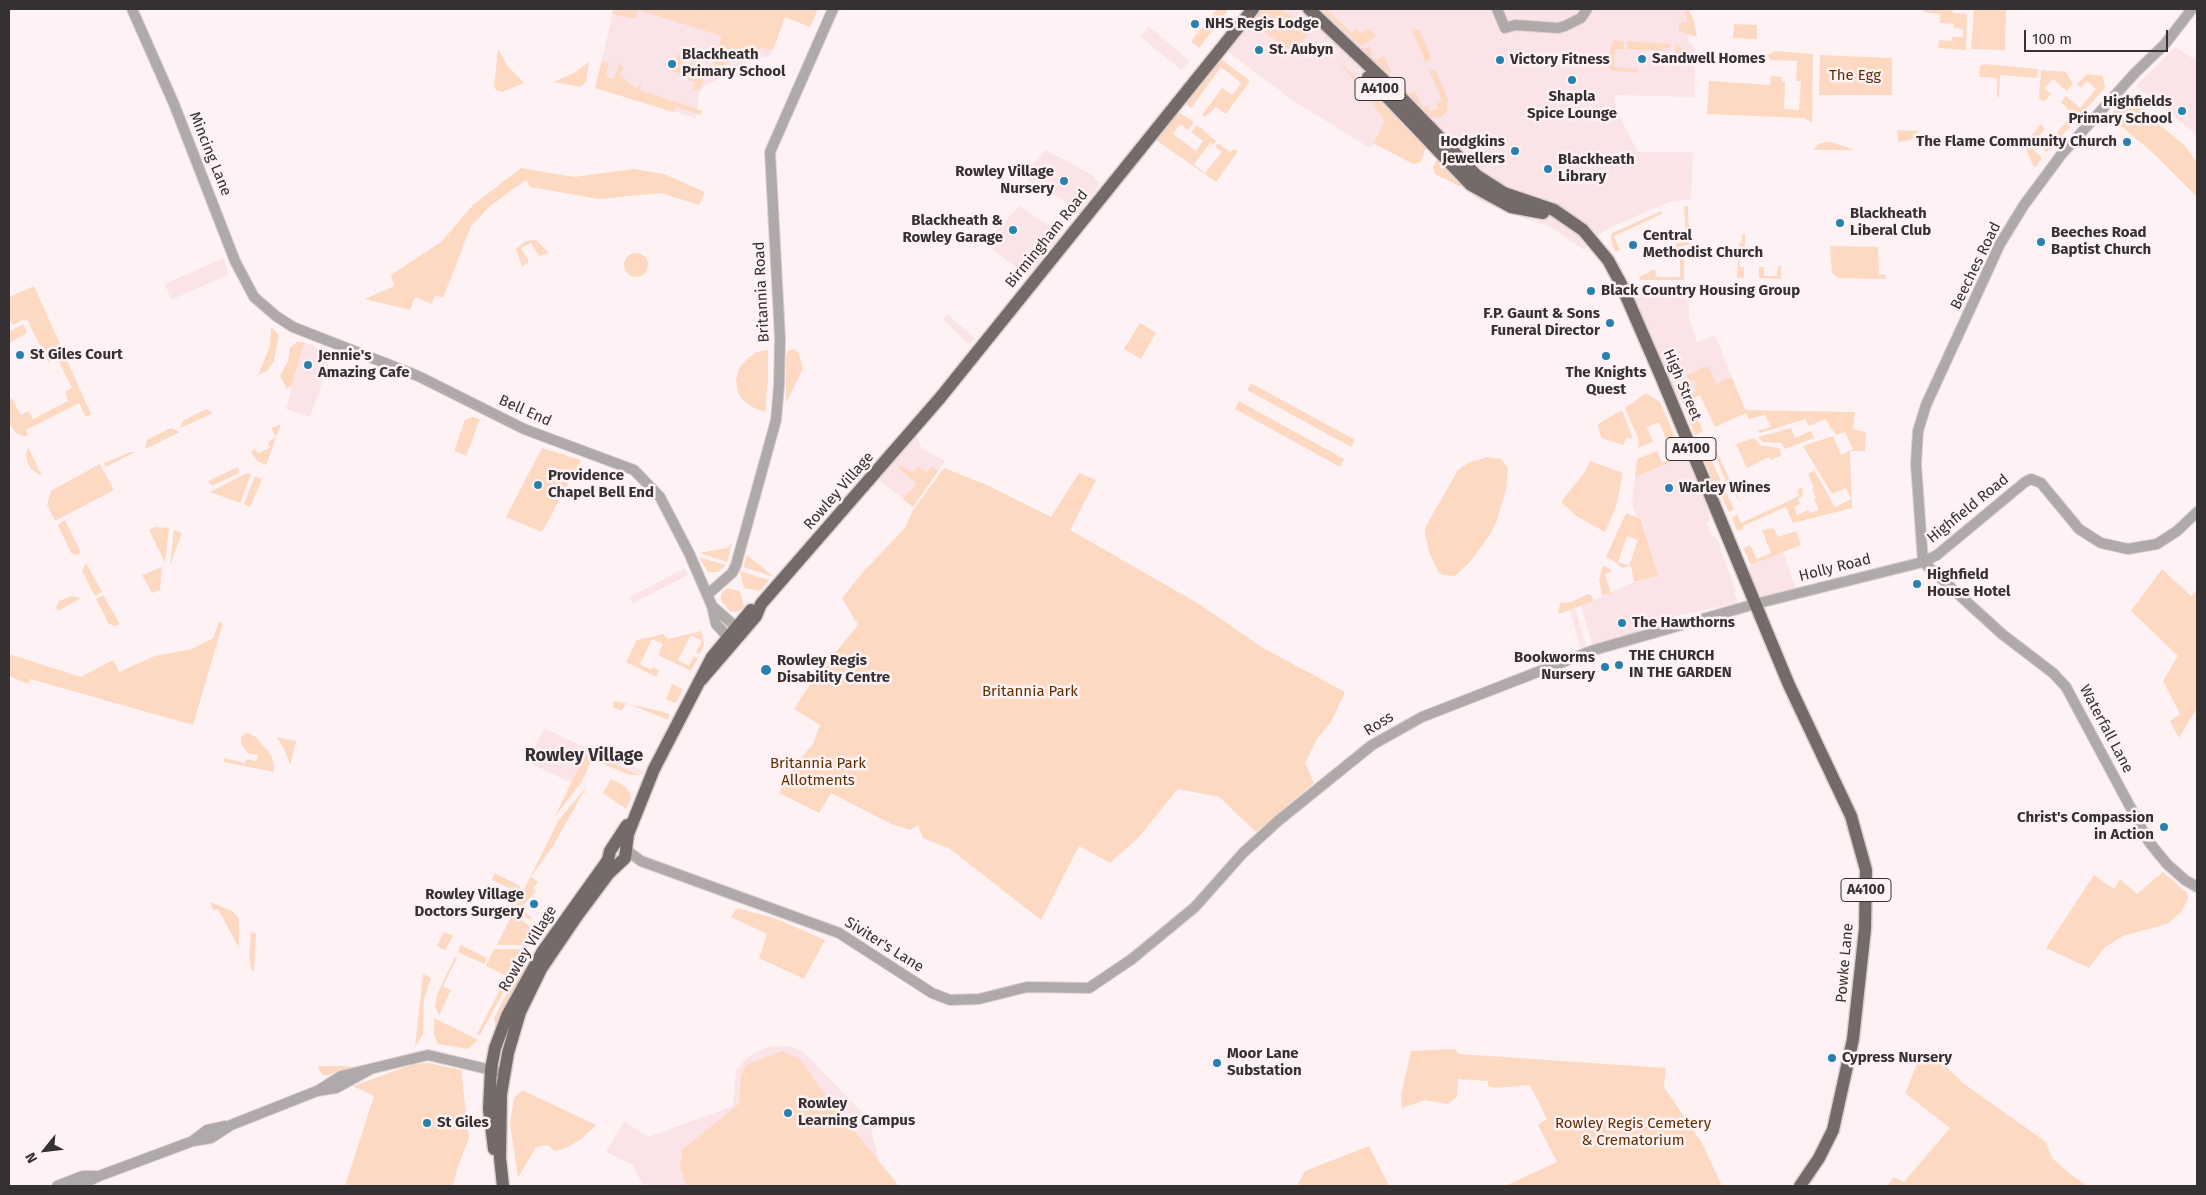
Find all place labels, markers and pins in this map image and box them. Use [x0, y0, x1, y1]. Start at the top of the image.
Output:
place label: NHS Regis Lodge [1205, 15, 1319, 33]
marker: NHS Regis Lodge [1189, 18, 1201, 30]
place label: St. Aubyn [1269, 41, 1333, 59]
marker: St. Aubyn [1253, 44, 1265, 56]
place label: Blackheath Primary School [682, 46, 786, 81]
place label: Sandwell Homes [1652, 50, 1765, 68]
place label: Victory Fitness [1510, 51, 1610, 69]
marker: Sandwell Homes [1636, 53, 1648, 65]
marker: Victory Fitness [1494, 54, 1506, 66]
marker: Blackheath Primary School [666, 58, 678, 70]
marker: Shapla Spice Lounge [1566, 74, 1578, 86]
place label: Shapla Spice Lounge [1527, 88, 1617, 123]
place label: Highfields Primary School [2068, 93, 2172, 128]
marker: Highfields Primary School [2176, 105, 2188, 117]
place label: Hodgkins Jewellers [1441, 133, 1505, 168]
place label: The Flame Community Church [1916, 133, 2117, 151]
marker: The Flame Community Church [2121, 136, 2133, 148]
marker: Hodgkins Jewellers [1509, 145, 1521, 157]
place label: Blackheath Library [1558, 151, 1635, 186]
place label: Rowley Village Nursery [955, 163, 1054, 198]
marker: Blackheath Library [1542, 163, 1554, 175]
marker: Rowley Village Nursery [1058, 175, 1070, 187]
place label: Blackheath Liberal Club [1850, 205, 1931, 240]
place label: Blackheath & Rowley Garage [902, 212, 1003, 247]
marker: Blackheath Liberal Club [1834, 217, 1846, 229]
marker: Blackheath & Rowley Garage [1007, 224, 1019, 236]
place label: Beeches Road Baptist Church [2051, 224, 2151, 259]
place label: Central Methodist Church [1643, 227, 1763, 262]
marker: Beeches Road Baptist Church [2035, 236, 2047, 248]
marker: Central Methodist Church [1627, 239, 1639, 251]
place label: Black Country Housing Group [1601, 282, 1800, 300]
marker: Black Country Housing Group [1585, 285, 1597, 297]
place label: F.P. Gaunt & Sons Funeral Director [1483, 305, 1600, 340]
marker: F.P. Gaunt & Sons Funeral Director [1604, 317, 1616, 329]
place label: St Giles Court [30, 346, 123, 364]
place label: Jennie's Amazing Cafe [318, 347, 409, 382]
marker: St Giles Court [14, 349, 26, 361]
marker: The Knights Quest [1600, 350, 1612, 362]
marker: Jennie's Amazing Cafe [302, 359, 314, 371]
place label: The Knights Quest [1566, 364, 1646, 399]
place label: Providence Chapel Bell End [548, 467, 654, 502]
marker: Providence Chapel Bell End [532, 479, 544, 491]
place label: Warley Wines [1679, 479, 1770, 497]
marker: Warley Wines [1663, 482, 1675, 494]
place label: Highfield House Hotel [1927, 566, 2010, 601]
marker: Highfield House Hotel [1911, 578, 1923, 590]
place label: The Hawthorns [1632, 614, 1735, 632]
marker: The Hawthorns [1616, 617, 1628, 629]
place label: THE CHURCH IN THE GARDEN [1629, 647, 1732, 682]
place label: Bookworms Nursery [1514, 649, 1595, 684]
place label: Rowley Regis Disability Centre [777, 652, 890, 687]
marker: THE CHURCH IN THE GARDEN [1613, 659, 1625, 671]
marker: Bookworms Nursery [1599, 661, 1611, 673]
marker: Rowley Regis Disability Centre [759, 663, 773, 677]
place label: Christ's Compassion in Action [2017, 809, 2154, 844]
marker: Christ's Compassion in Action [2158, 821, 2170, 833]
place label: Rowley Village Doctors Surgery [414, 886, 524, 921]
marker: Rowley Village Doctors Surgery [528, 898, 540, 910]
place label: Moor Lane Substation [1227, 1045, 1302, 1080]
place label: Cypress Nursery [1842, 1049, 1952, 1067]
marker: Cypress Nursery [1826, 1052, 1838, 1064]
marker: Moor Lane Substation [1211, 1057, 1223, 1069]
place label: Rowley Learning Campus [798, 1095, 915, 1130]
marker: Rowley Learning Campus [782, 1107, 794, 1119]
place label: St Giles [437, 1114, 489, 1132]
marker: St Giles [421, 1117, 433, 1129]

